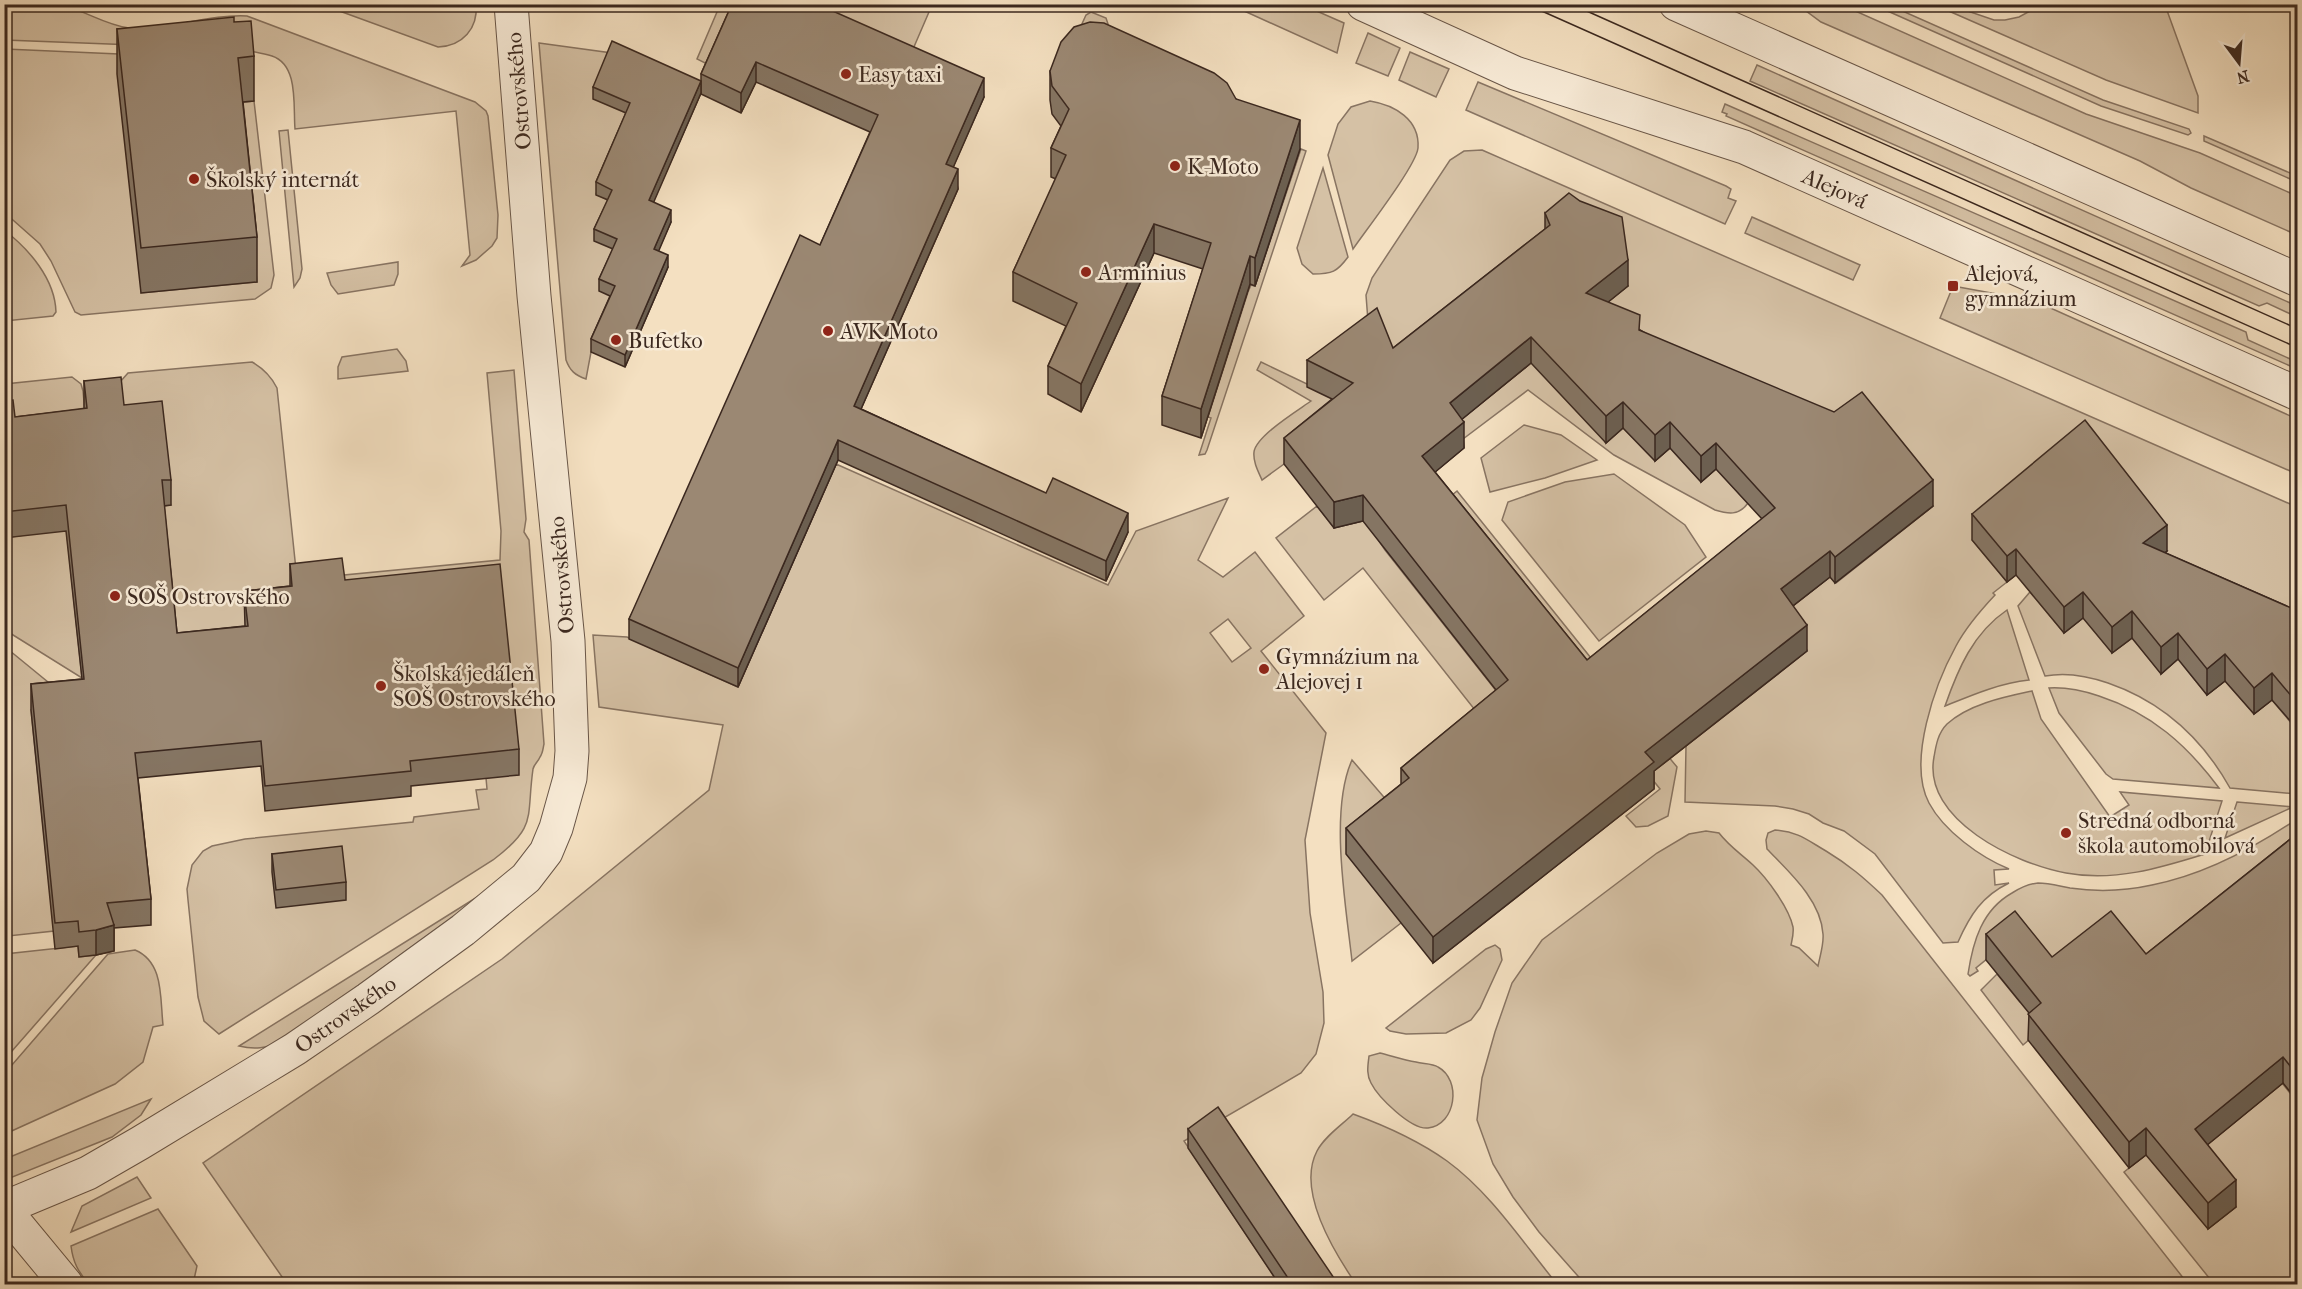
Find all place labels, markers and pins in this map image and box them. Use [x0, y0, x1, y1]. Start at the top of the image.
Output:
place label: Easy taxi [858, 62, 943, 88]
marker: Easy taxi [839, 67, 853, 81]
place label: K-Moto [1187, 154, 1259, 180]
marker: K-Moto [1168, 159, 1182, 173]
place label: Školský internát [206, 166, 359, 193]
marker: Školský internát [187, 172, 201, 186]
place label: Arminius [1097, 260, 1186, 286]
place label: Alejová, gymnázium [1964, 261, 2077, 312]
marker: Arminius [1079, 265, 1093, 279]
marker: Alejová, gymnázium [1946, 279, 1960, 293]
place label: AVK Moto [839, 319, 938, 345]
marker: AVK Moto [821, 324, 835, 338]
place label: Bufetko [628, 328, 703, 354]
marker: Bufetko [609, 333, 623, 347]
place label: SOŠ Ostrovského [127, 583, 290, 610]
marker: SOŠ Ostrovského [108, 589, 122, 603]
place label: Gymnázium na Alejovej 1 [1275, 644, 1420, 695]
place label: Školská jedáleň SOŠ Ostrovského [393, 660, 556, 712]
marker: Gymnázium na Alejovej 1 [1257, 662, 1271, 676]
marker: Školská jedáleň SOŠ Ostrovského [374, 679, 388, 693]
place label: Stredná odborná škola automobilová [2078, 808, 2256, 859]
marker: Stredná odborná škola automobilová [2059, 826, 2073, 840]

